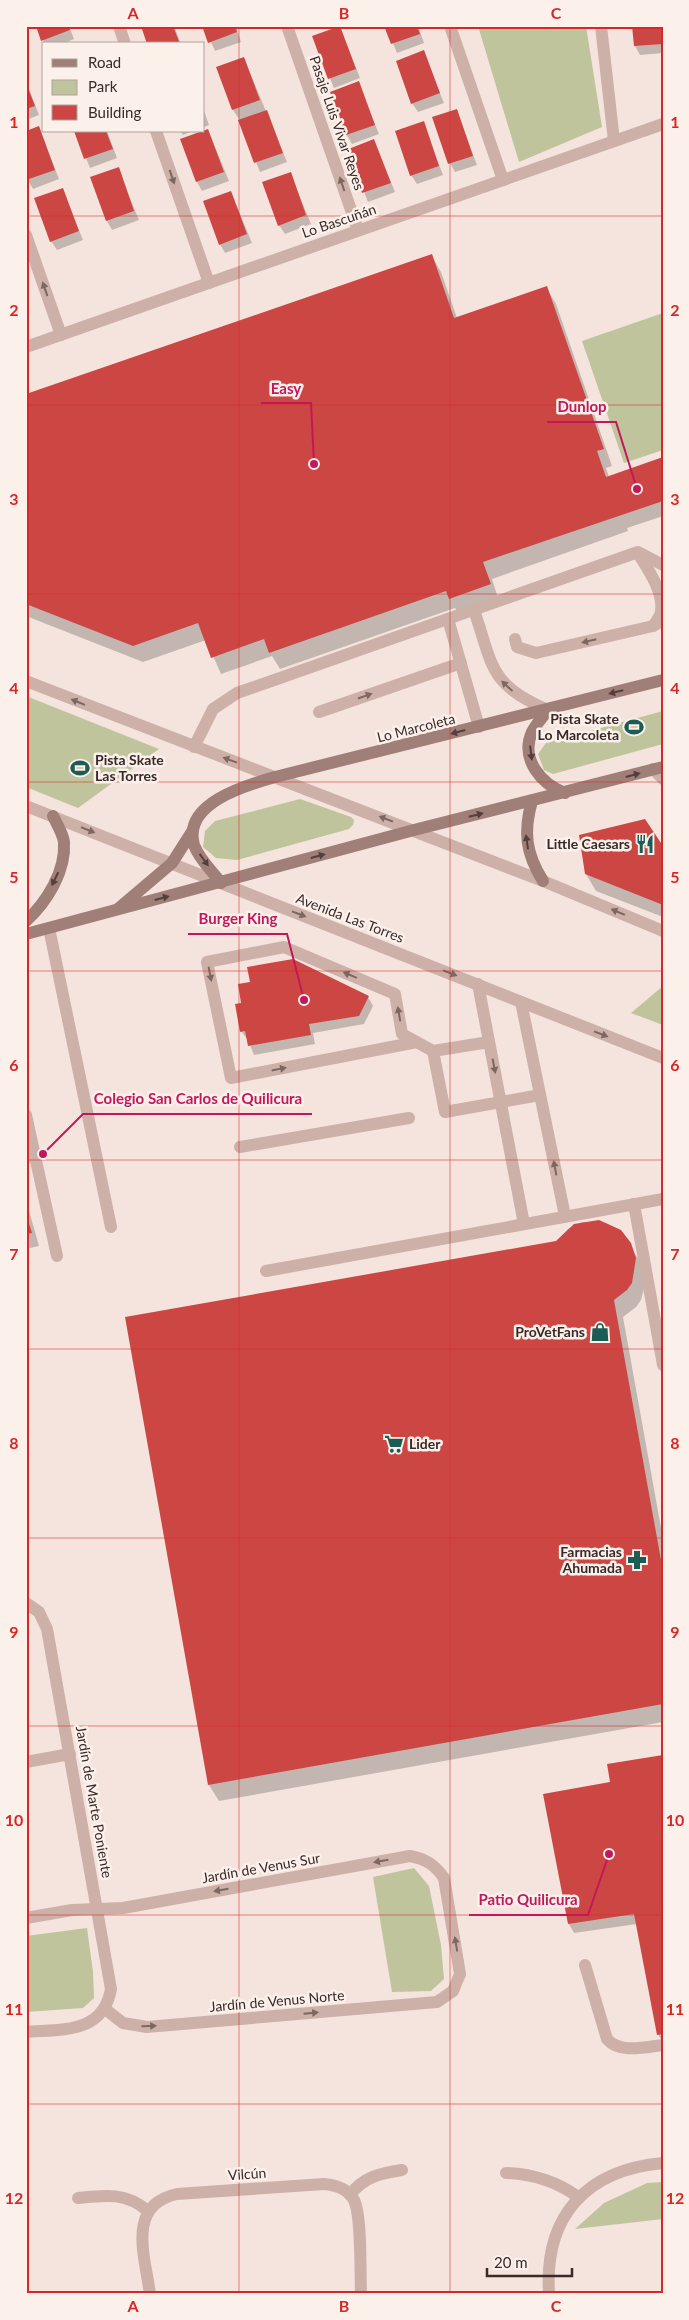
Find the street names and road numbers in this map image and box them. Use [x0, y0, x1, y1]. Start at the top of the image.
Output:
street label: Pasaje Luis Vivar Reyes [307, 53, 368, 192]
street label: Lo Bascuñán [300, 200, 378, 241]
street label: Lo Marcoleta [375, 710, 457, 745]
street label: Avenida Las Torres [294, 889, 406, 946]
street label: Jardín de Marte Poniente [73, 1724, 116, 1879]
street label: Jardín de Venus Sur [200, 1849, 321, 1886]
street label: Jardín de Venus Norte [209, 1986, 345, 2015]
street label: Vilcún [227, 2164, 267, 2183]

